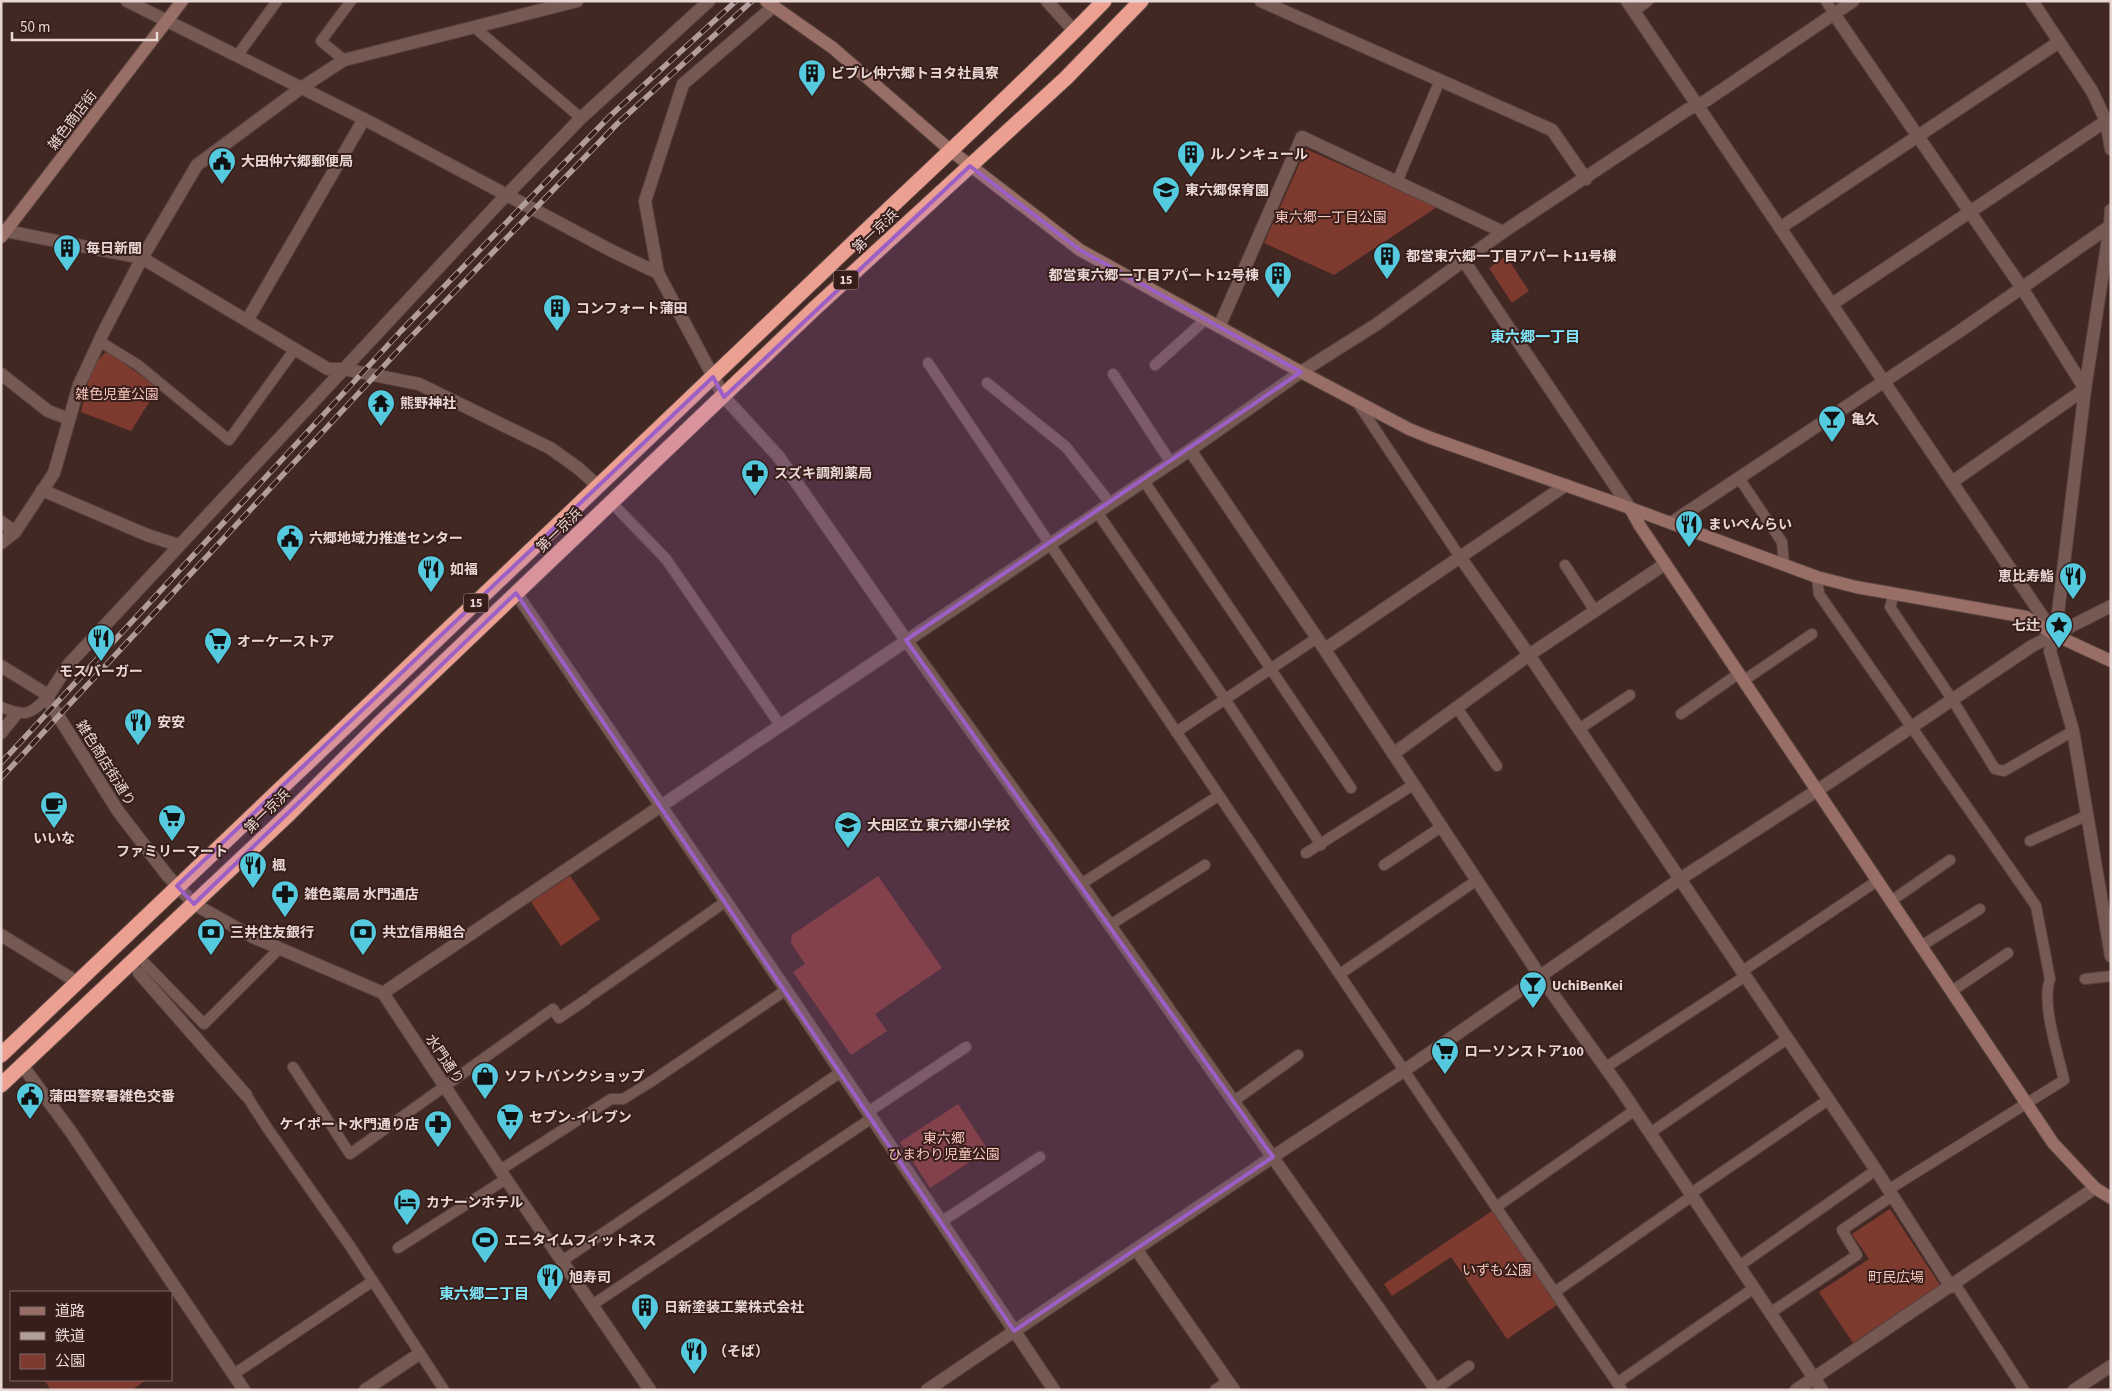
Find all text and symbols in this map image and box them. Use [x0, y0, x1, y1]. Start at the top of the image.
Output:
scale bar [12, 10, 158, 42]
text: 50 m [20, 17, 50, 38]
building icon: ビブレ仲六郷トヨタ社員寮 [797, 58, 827, 97]
place label: ビブレ仲六郷トヨタ社員寮 [831, 64, 999, 84]
street label: 雑色商店街 [44, 87, 102, 155]
building icon: ルノンキュール [1176, 139, 1206, 178]
place label: ルノンキュール [1210, 145, 1308, 165]
public building icon: 大田仲六郷郵便局 [207, 146, 237, 185]
place label: 大田仲六郷郵便局 [241, 152, 353, 172]
school or university icon: 東六郷保育園 [1151, 175, 1181, 214]
place label: 東六郷保育園 [1185, 181, 1269, 201]
street label: 第一京浜 [848, 205, 903, 258]
park label: 東六郷一丁目公園 [1275, 208, 1387, 228]
building icon: 毎日新聞 [52, 233, 82, 272]
place label: 毎日新聞 [86, 239, 142, 259]
building icon: 都営東六郷一丁目アパート11号棟 [1372, 241, 1402, 280]
place label: 都営東六郷一丁目アパート11号棟 [1406, 247, 1617, 267]
building icon: 都営東六郷一丁目アパート12号棟 [1263, 260, 1293, 299]
place label: 都営東六郷一丁目アパート12号棟 [1048, 266, 1259, 286]
road number: 15 [834, 270, 858, 290]
building icon: コンフォート蒲田 [542, 293, 572, 332]
place label: コンフォート蒲田 [576, 299, 688, 319]
district label: 東六郷一丁目 [1490, 327, 1580, 348]
park label: 雑色児童公園 [75, 385, 159, 405]
temple icon: 熊野神社 [366, 388, 396, 427]
place label: 熊野神社 [400, 394, 456, 414]
bar icon: 亀久 [1817, 404, 1847, 443]
place label: 亀久 [1851, 410, 1879, 430]
pharmacy icon: スズキ調剤薬局 [740, 458, 770, 497]
place label: スズキ調剤薬局 [774, 464, 872, 484]
street label: 第一京浜 [533, 504, 587, 557]
restaurant icon: まいぺんらい [1674, 509, 1704, 548]
place label: まいぺんらい [1708, 515, 1792, 535]
public building icon: 六郷地域力推進センター [275, 523, 305, 562]
place label: 六郷地域力推進センター [309, 529, 463, 549]
restaurant icon: 如福 [416, 554, 446, 593]
place label: 如福 [450, 560, 478, 580]
restaurant icon: 恵比寿鮨 [2058, 561, 2088, 600]
place label: 恵比寿鮨 [1998, 567, 2054, 587]
road number: 15 [464, 594, 488, 612]
place icon: 七辻 [2044, 610, 2074, 649]
place label: 七辻 [2012, 616, 2040, 636]
restaurant icon: モスバーガー [86, 623, 116, 662]
supermarket icon: オーケーストア [203, 626, 233, 665]
place label: オーケーストア [237, 632, 334, 652]
place label: モスバーガー [59, 662, 143, 682]
restaurant icon: 安安 [123, 707, 153, 746]
place label: 安安 [157, 713, 185, 733]
street label: 雑色商店街通り [71, 717, 140, 810]
street label: 第一京浜 [241, 785, 295, 838]
cafe icon: いいな [39, 790, 69, 829]
supermarket icon: ファミリーマート [157, 803, 187, 842]
school or university icon: 大田区立 東六郷小学校 [833, 810, 863, 849]
place label: 大田区立 東六郷小学校 [867, 816, 1010, 836]
place label: いいな [33, 829, 75, 849]
place label: ファミリーマート [116, 842, 228, 862]
restaurant icon: 楓 [238, 850, 268, 889]
place label: 楓 [272, 856, 286, 876]
pharmacy icon: 雑色薬局 水門通店 [270, 879, 300, 918]
place label: 雑色薬局 水門通店 [304, 885, 419, 905]
bank icon: 三井住友銀行 [196, 917, 226, 956]
bank icon: 共立信用組合 [348, 917, 378, 956]
place label: 三井住友銀行 [230, 923, 314, 943]
place label: 共立信用組合 [382, 923, 466, 943]
bar icon: UchiBenKei [1518, 970, 1548, 1009]
place label: UchiBenKei [1552, 976, 1623, 996]
street label: 水門通り [420, 1031, 468, 1088]
supermarket icon: ローソンストア100 [1430, 1036, 1460, 1075]
place label: ローソンストア100 [1464, 1042, 1584, 1062]
shop icon: ソフトバンクショップ [470, 1061, 500, 1100]
place label: ソフトバンクショップ [504, 1067, 645, 1087]
public building icon: 蒲田警察署雑色交番 [15, 1081, 45, 1120]
place label: 蒲田警察署雑色交番 [49, 1087, 175, 1107]
supermarket icon: セブン-イレブン [495, 1102, 525, 1141]
place label: セブン-イレブン [529, 1108, 632, 1128]
pharmacy icon: ケイポート水門通り店 [423, 1109, 453, 1148]
place label: ケイポート水門通り店 [279, 1115, 419, 1135]
park label: 東六郷 ひまわり児童公園 [888, 1129, 1000, 1165]
hotel icon: カナーンホテル [392, 1187, 422, 1226]
place label: カナーンホテル [426, 1193, 523, 1213]
sports icon: エニタイムフィットネス [470, 1225, 500, 1264]
place label: エニタイムフィットネス [504, 1231, 657, 1251]
park label: いずも公園 [1462, 1261, 1532, 1281]
restaurant icon: 旭寿司 [535, 1262, 565, 1301]
place label: 旭寿司 [569, 1268, 611, 1288]
park label: 町民広場 [1868, 1268, 1924, 1288]
district label: 東六郷二丁目 [439, 1284, 529, 1305]
legend [10, 1291, 172, 1381]
building icon: 日新塗装工業株式会社 [630, 1292, 660, 1331]
place label: 日新塗装工業株式会社 [664, 1298, 804, 1318]
text: 道路 [55, 1301, 85, 1322]
text: 鉄道 [55, 1326, 85, 1347]
restaurant icon: （そば） [679, 1336, 709, 1375]
place label: （そば） [713, 1342, 769, 1362]
text: 公園 [55, 1351, 85, 1372]

